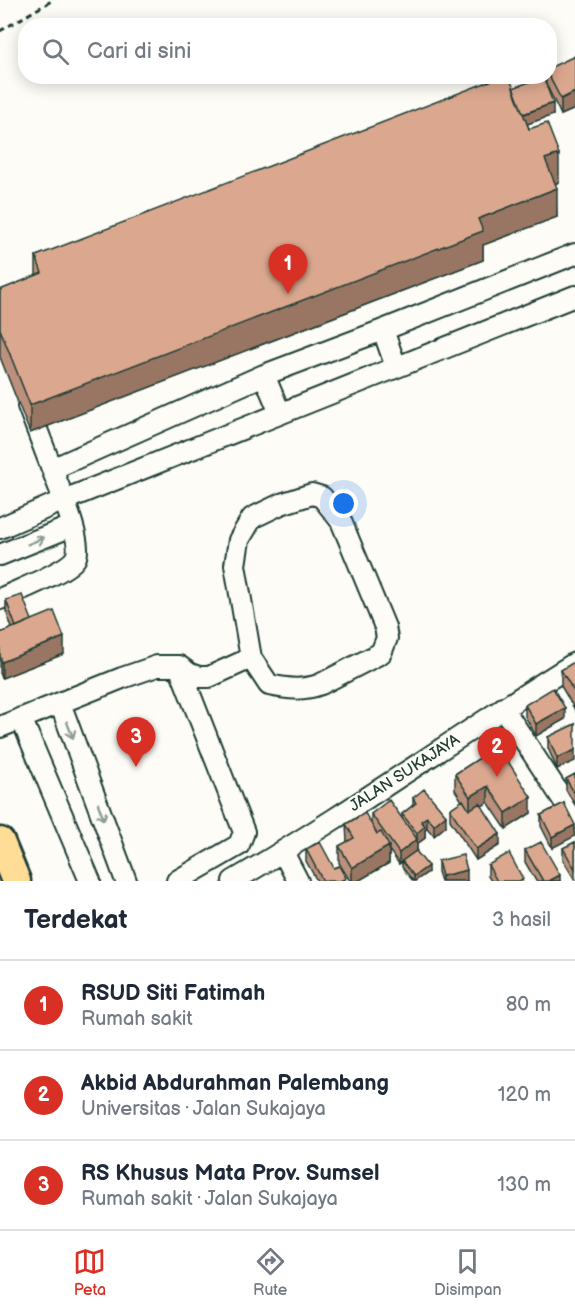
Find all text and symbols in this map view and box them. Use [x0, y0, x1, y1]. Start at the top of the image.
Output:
search box [18, 18, 557, 84]
icon: search [39, 35, 72, 68]
text: Cari di sini [87, 38, 191, 65]
pin: 1 [268, 244, 308, 294]
your location [329, 489, 358, 518]
one-way arrow [26, 535, 45, 546]
pin: 3 [116, 718, 156, 767]
one-way arrow [66, 720, 77, 739]
pin: 2 [478, 728, 516, 777]
street label: JALAN SUKAJAYA [346, 730, 464, 816]
one-way arrow [96, 803, 107, 821]
text: Terdekat [24, 905, 127, 936]
text: 3 hasil [492, 908, 551, 932]
text: RSUD Siti Fatimah [81, 980, 265, 1007]
text: 1 [39, 993, 48, 1017]
text: 80 m [506, 993, 551, 1017]
text: Rumah sakit [81, 1007, 193, 1031]
text: Akbid Abdurahman Palembang [81, 1070, 389, 1097]
text: 2 [38, 1083, 49, 1107]
text: 120 m [498, 1083, 551, 1107]
text: Universitas · Jalan Sukajaya [81, 1097, 326, 1121]
text: RS Khusus Mata Prov. Sumsel [81, 1160, 380, 1187]
text: 3 [38, 1173, 49, 1197]
text: 130 m [497, 1173, 551, 1197]
text: Rumah sakit · Jalan Sukajaya [81, 1187, 338, 1211]
tab: Peta [73, 1245, 106, 1300]
tab: Rute [253, 1245, 287, 1300]
tab: Disimpan [434, 1245, 502, 1300]

